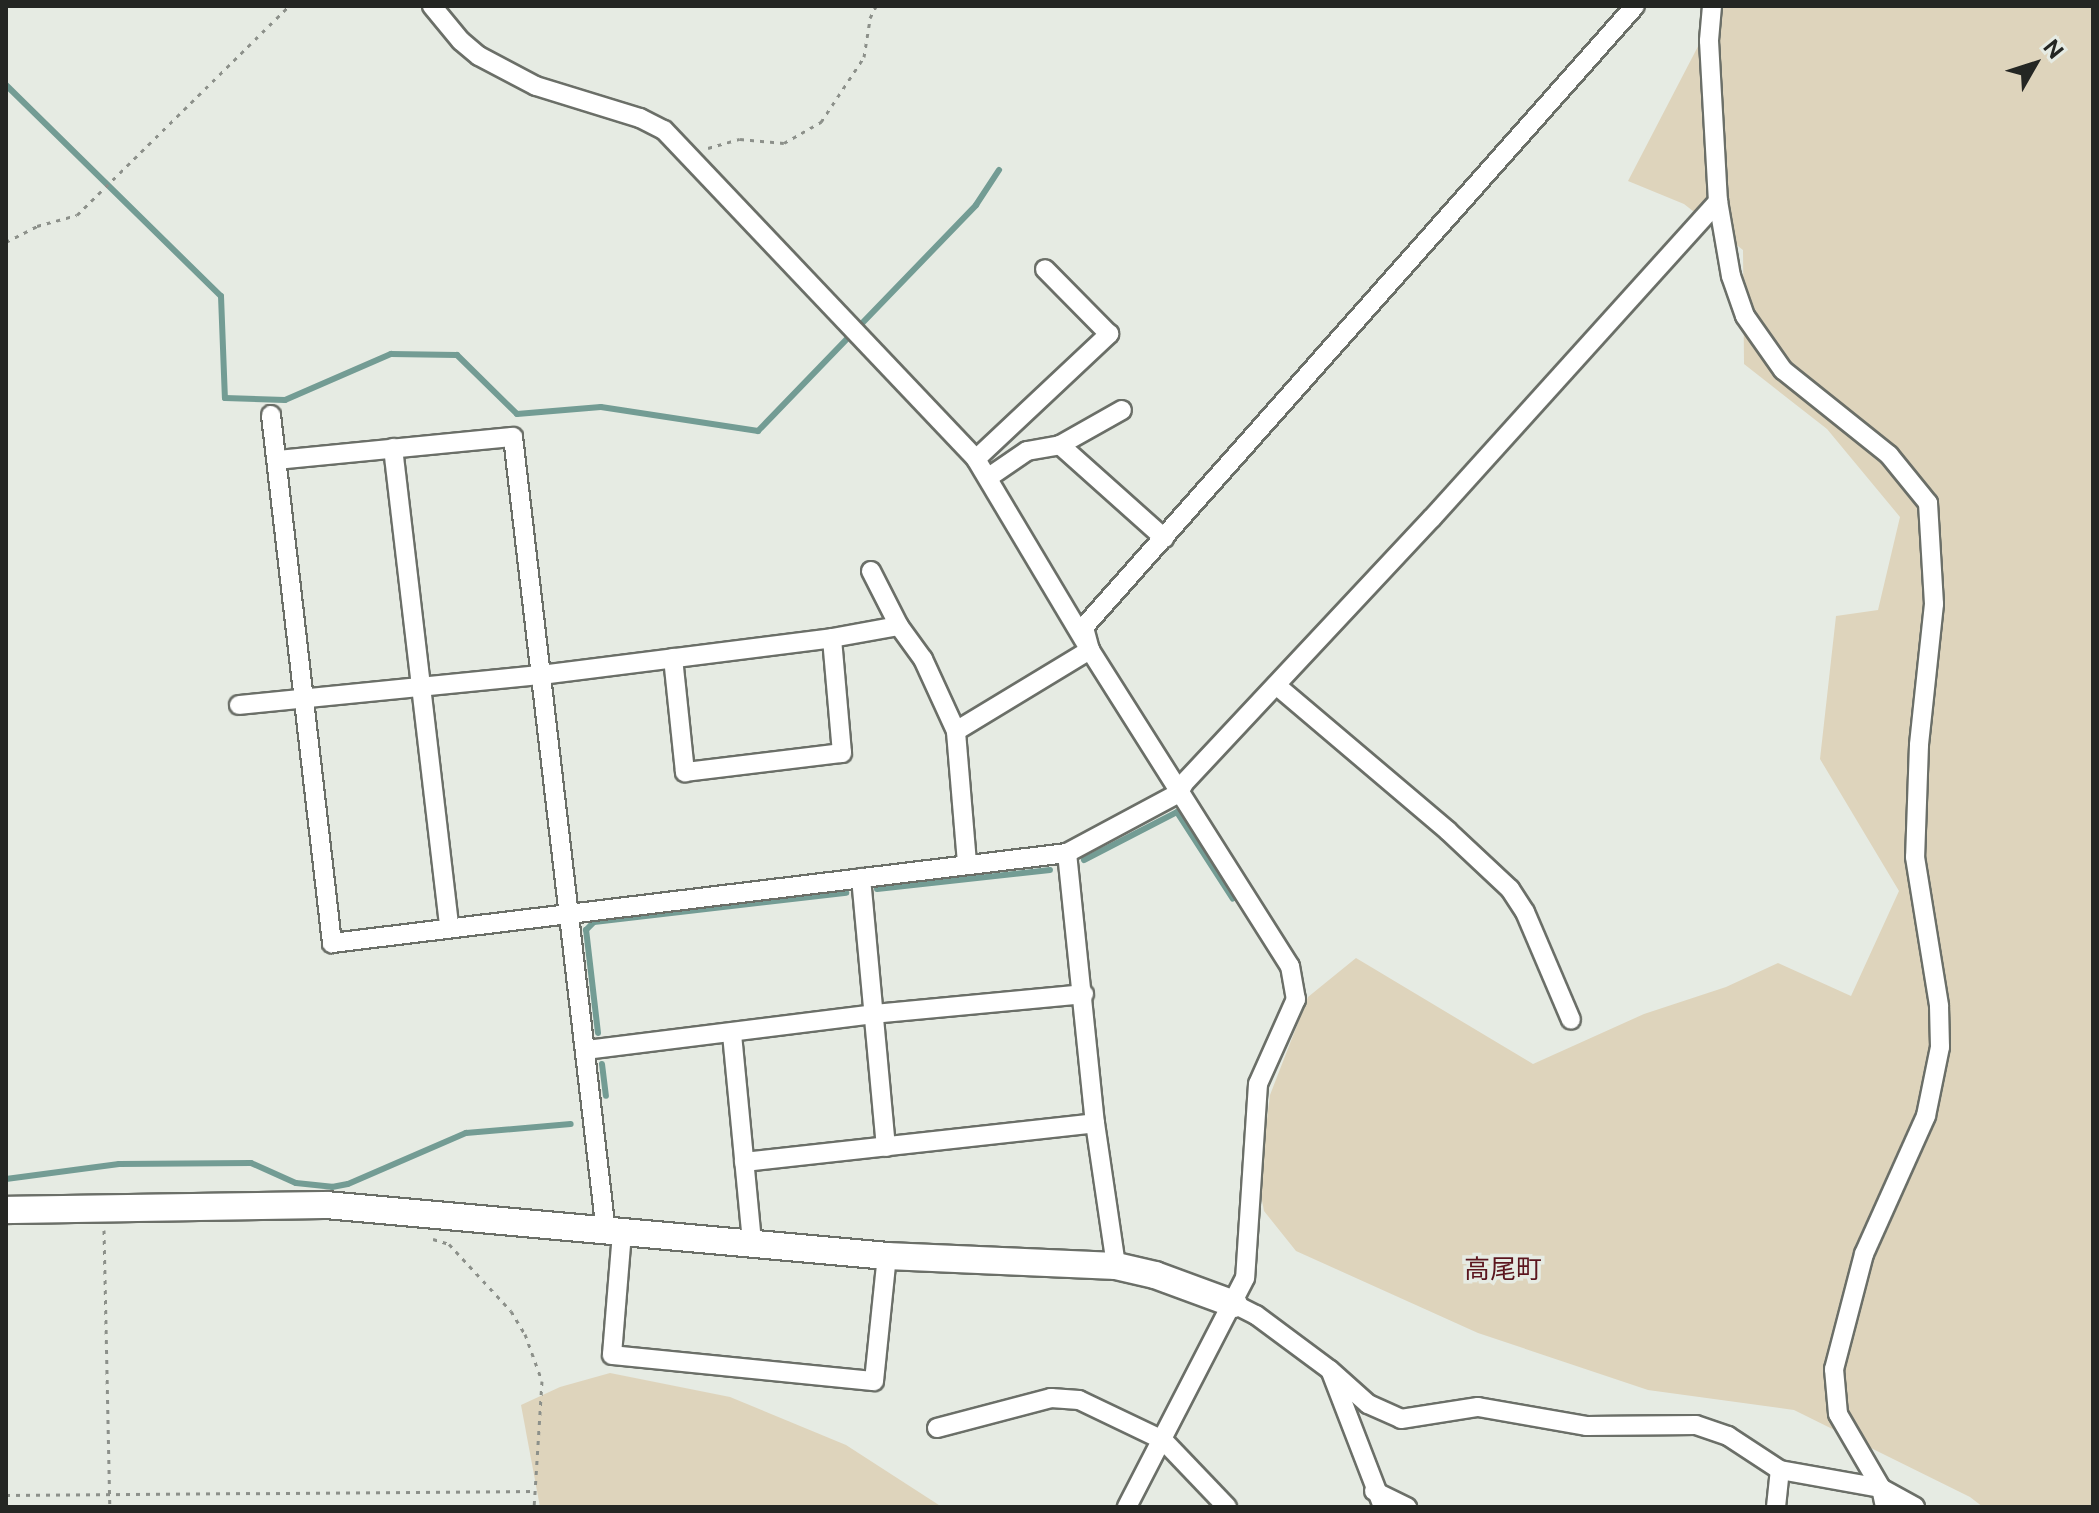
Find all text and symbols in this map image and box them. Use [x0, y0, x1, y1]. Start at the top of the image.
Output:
north arrow [1995, 24, 2075, 104]
text: N [2038, 34, 2069, 64]
district label: 高尾町 [1464, 1253, 1542, 1285]

